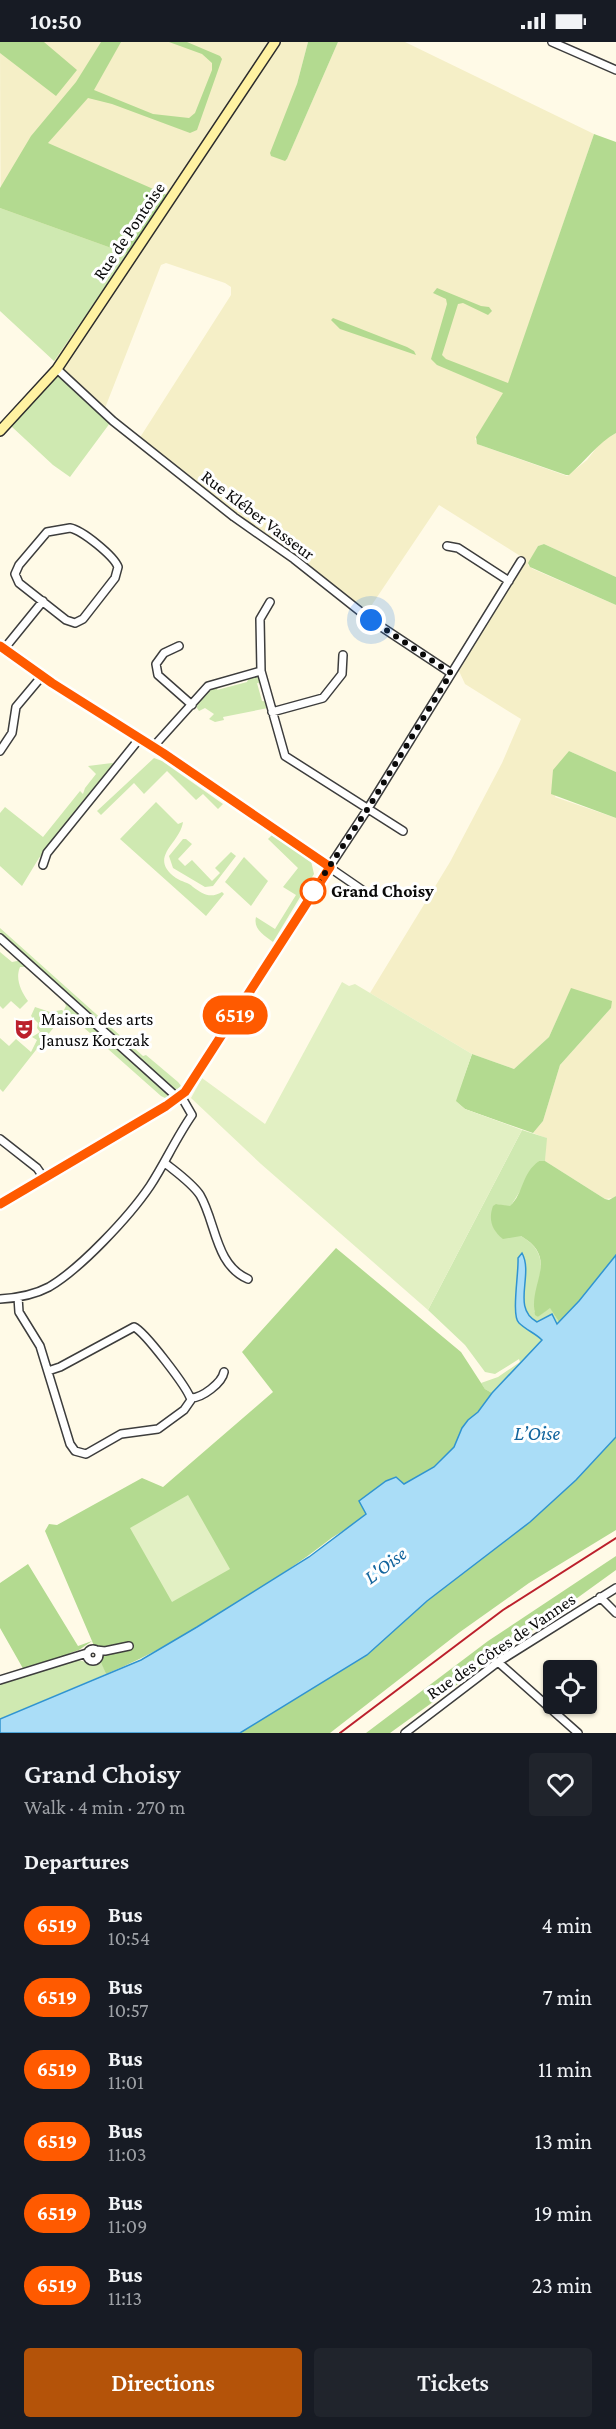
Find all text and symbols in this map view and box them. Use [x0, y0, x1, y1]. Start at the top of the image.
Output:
text: 10:50 [30, 9, 82, 34]
street label: Rue de Pontoise [89, 178, 169, 283]
street label: Rue Kléber Vasseur [198, 466, 319, 564]
your location [356, 605, 386, 635]
marker: Grand Choisy [300, 878, 326, 904]
place label: Grand Choisy [331, 881, 434, 901]
line badge: 6519 [193, 996, 277, 1034]
text: 6519 [215, 1003, 255, 1027]
place label: Maison des arts Janusz Korczak [39, 1009, 153, 1050]
theatre icon: Maison des arts Janusz Korczak [12, 1017, 36, 1041]
water label: L’Oise [514, 1422, 560, 1444]
water label: L'Oise [360, 1542, 411, 1588]
street label: Rue des Côtes de Vannes [423, 1589, 579, 1703]
map controls [543, 1660, 597, 1714]
button: locate [543, 1660, 597, 1714]
button: heart [529, 1753, 592, 1816]
text: Grand Choisy [24, 1758, 181, 1789]
text: Walk · 4 min · 270 m [24, 1796, 185, 1818]
text: Departures [24, 1849, 129, 1874]
text: Bus [108, 1902, 142, 1927]
text: 6519 [37, 1913, 77, 1937]
text: 4 min [541, 1913, 592, 1938]
text: 10:54 [108, 1927, 150, 1949]
text: Bus [108, 1974, 142, 1999]
text: 6519 [37, 1985, 77, 2009]
text: 7 min [542, 1985, 592, 2010]
text: 10:57 [108, 1999, 149, 2021]
text: Bus [108, 2046, 142, 2071]
text: 6519 [37, 2057, 77, 2081]
text: 11 min [538, 2057, 592, 2082]
text: 11:01 [108, 2071, 144, 2093]
text: Bus [108, 2118, 142, 2143]
text: 6519 [37, 2129, 77, 2153]
text: 13 min [535, 2129, 592, 2154]
text: 11:03 [108, 2143, 146, 2165]
text: Bus [108, 2190, 142, 2215]
text: 6519 [37, 2201, 77, 2225]
text: 19 min [534, 2201, 592, 2226]
text: 11:09 [108, 2215, 147, 2237]
text: Bus [108, 2262, 142, 2287]
text: 6519 [37, 2273, 77, 2297]
text: 23 min [532, 2273, 592, 2298]
text: 11:13 [108, 2287, 142, 2309]
button: Directions [24, 2348, 302, 2417]
button: Tickets [314, 2348, 592, 2417]

